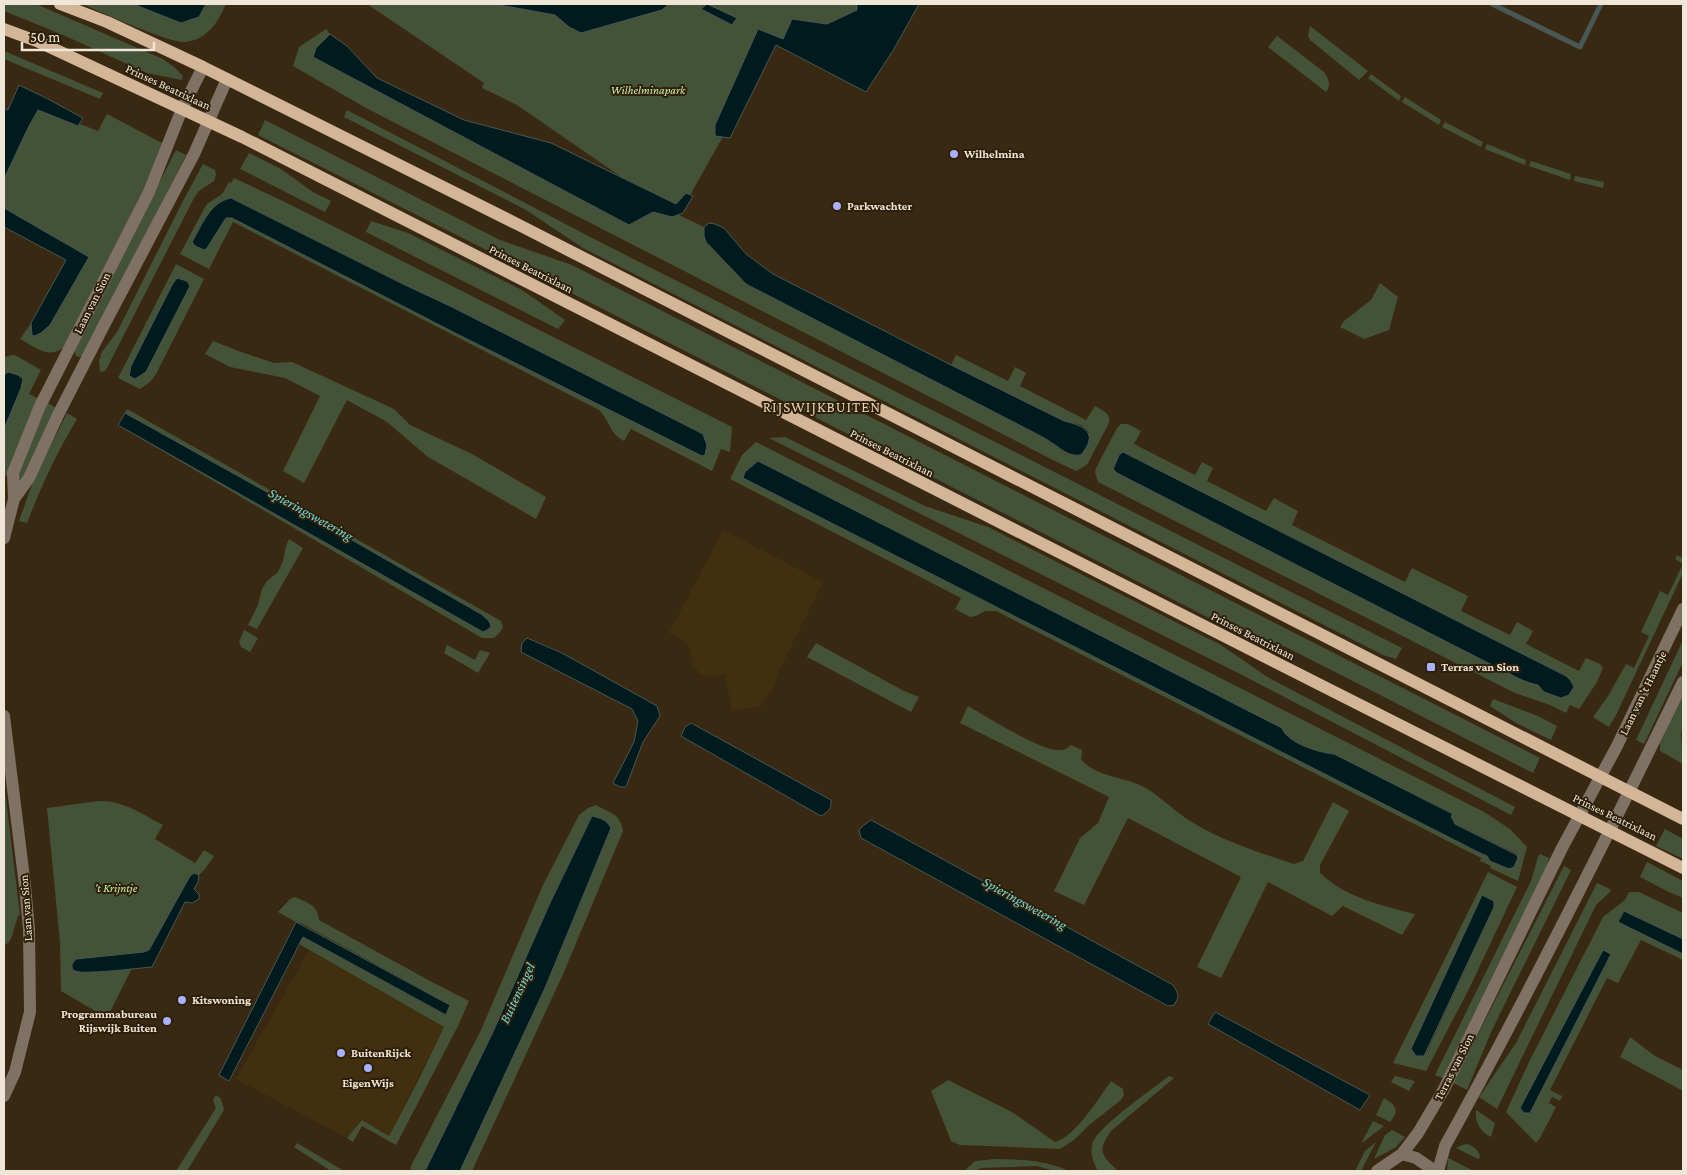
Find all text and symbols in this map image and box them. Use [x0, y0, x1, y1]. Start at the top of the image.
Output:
scale bar [22, 20, 155, 52]
text: 50 m [30, 29, 60, 45]
street label: Prinses Beatrixlaan [123, 61, 213, 113]
park label: Wilhelminapark [611, 83, 686, 97]
place label: Wilhelmina [963, 147, 1025, 161]
marker: Wilhelmina [948, 148, 960, 160]
place label: Parkwachter [847, 199, 912, 213]
marker: Parkwachter [831, 200, 843, 212]
street label: Prinses Beatrixlaan [487, 242, 576, 296]
street label: Laan van Sion [71, 270, 114, 336]
district label: RIJSWIJKBUITEN [763, 399, 881, 416]
street label: Prinses Beatrixlaan [848, 426, 937, 480]
water label: Spieringswetering [266, 484, 357, 544]
street label: Prinses Beatrixlaan [1209, 609, 1298, 663]
street label: Laan van 't Haantje [1617, 649, 1669, 737]
place label: Terras van Sion [1441, 660, 1519, 674]
marker: Terras van Sion [1425, 661, 1437, 673]
street label: Prinses Beatrixlaan [1571, 791, 1660, 844]
water label: Spieringswetering [980, 873, 1071, 933]
street label: Laan van Sion [17, 874, 35, 942]
park label: 't Krijntje [95, 881, 138, 895]
water label: Buitensingel [496, 960, 538, 1026]
place label: Kitswoning [192, 993, 251, 1007]
marker: Kitswoning [176, 994, 188, 1006]
place label: Programmabureau Rijswijk Buiten [61, 1007, 157, 1035]
marker: Programmabureau Rijswijk Buiten [161, 1015, 173, 1027]
street label: Terras van Sion [1431, 1031, 1477, 1103]
place label: BuitenRijck [351, 1046, 411, 1060]
marker: BuitenRijck [335, 1047, 347, 1059]
marker: EigenWijs [362, 1062, 374, 1074]
place label: EigenWijs [342, 1076, 394, 1090]

